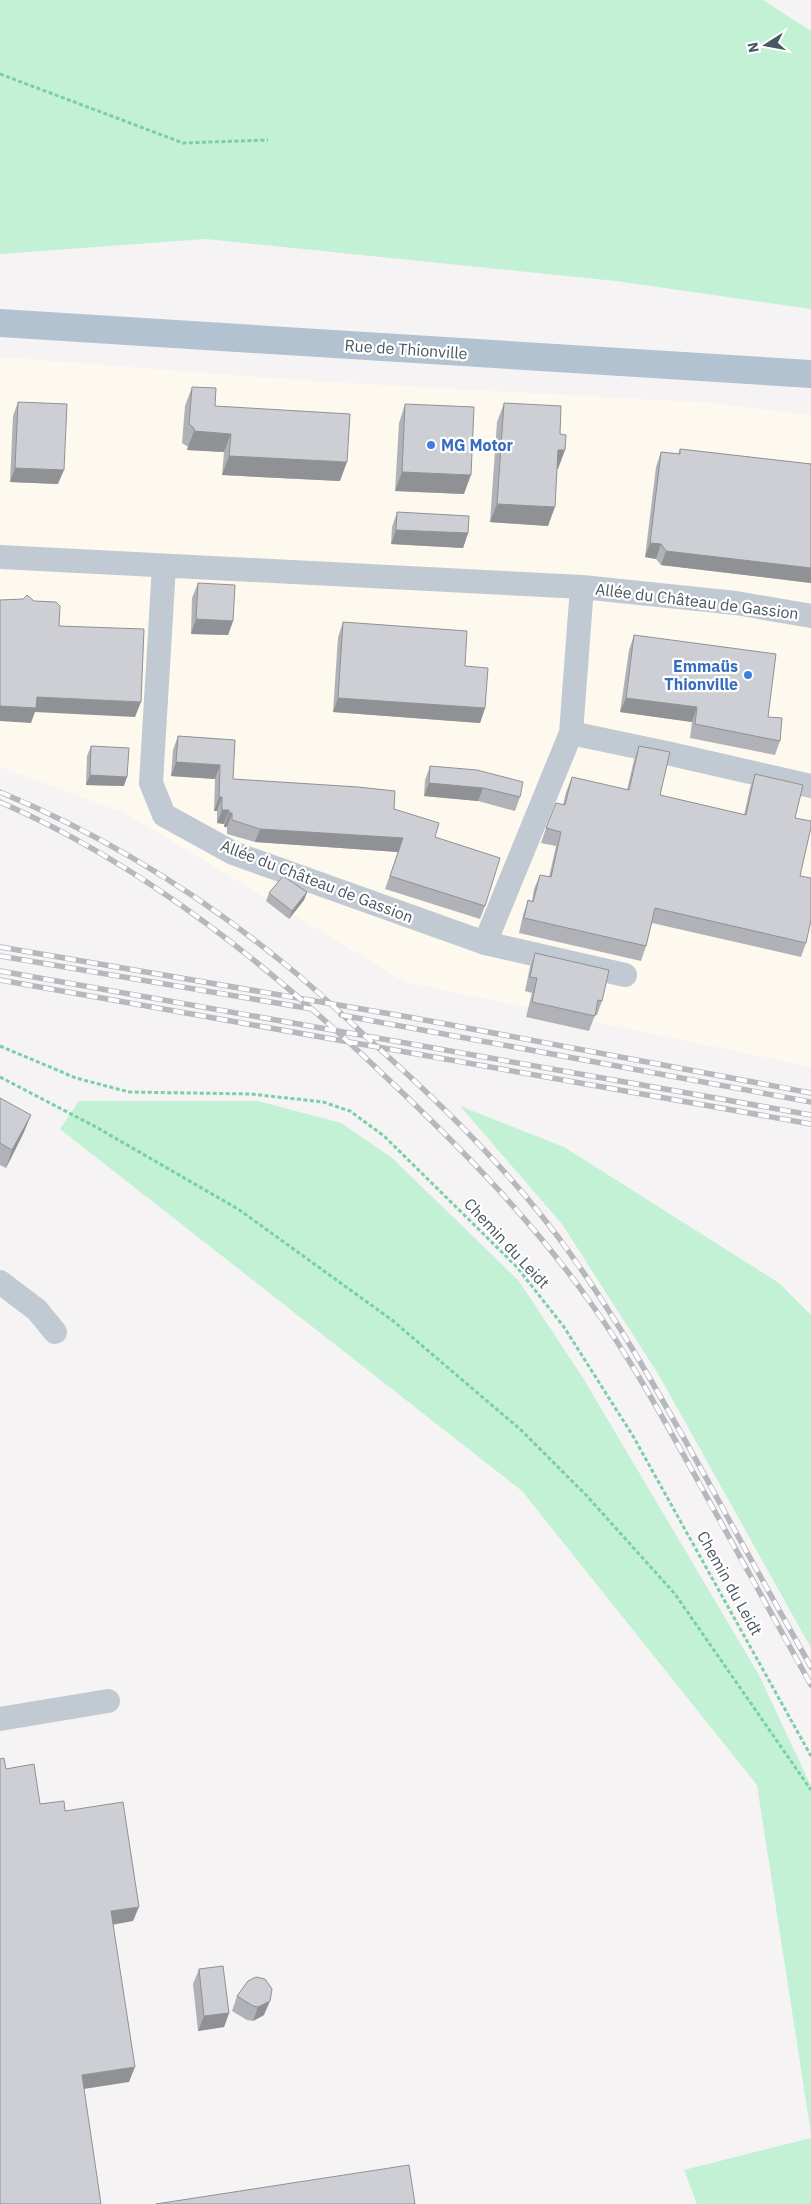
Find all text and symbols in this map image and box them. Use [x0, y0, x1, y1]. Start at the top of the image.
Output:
north arrow [741, 20, 791, 70]
text: N [743, 41, 763, 54]
street label: Rue de Thionville [344, 335, 468, 363]
place label: MG Motor [441, 435, 514, 455]
marker: MG Motor [425, 439, 437, 451]
street label: Allée du Château de Gassion [594, 579, 800, 623]
place label: Emmaüs Thionville [664, 656, 738, 694]
marker: Emmaüs Thionville [742, 669, 754, 681]
street label: Allée du Château de Gassion [218, 835, 416, 927]
street label: Chemin du Leidt [460, 1194, 554, 1292]
street label: Chemin du Leidt [693, 1527, 767, 1639]

